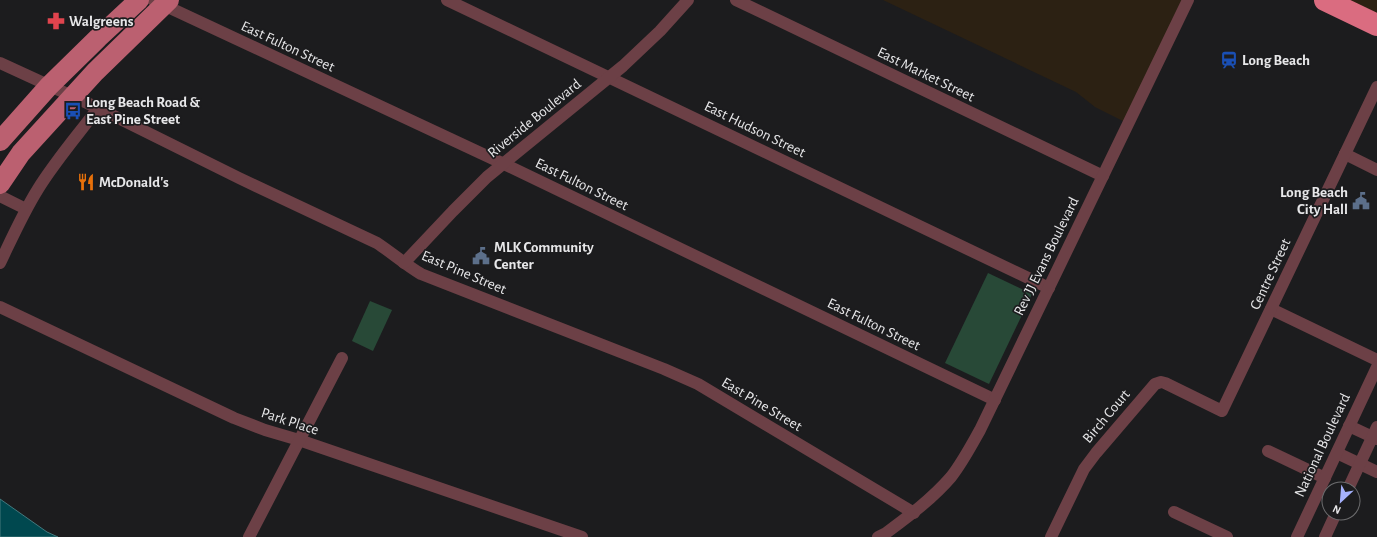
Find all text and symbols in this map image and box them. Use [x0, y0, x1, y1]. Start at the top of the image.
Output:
pharmacy icon: Walgreens [46, 11, 66, 31]
place label: Walgreens [69, 14, 134, 29]
street label: East Fulton Street [239, 18, 337, 75]
street label: East Market Street [875, 44, 977, 105]
station icon: Long Beach [1219, 50, 1239, 70]
place label: Long Beach [1242, 53, 1310, 68]
street label: Riverside Boulevard [485, 76, 584, 160]
place label: Long Beach Road & East Pine Street [86, 95, 200, 127]
street label: East Hudson Street [702, 98, 808, 160]
bus stop icon: Long Beach Road & East Pine Street [63, 101, 83, 121]
street label: East Fulton Street [533, 156, 631, 213]
restaurant icon: McDonald's [76, 172, 96, 192]
place label: McDonald's [99, 175, 169, 190]
place label: Long Beach City Hall [1280, 185, 1348, 217]
public building icon: Long Beach City Hall [1351, 191, 1371, 211]
street label: Rev JJ Evans Boulevard [1011, 194, 1082, 318]
street label: Centre Street [1247, 236, 1293, 312]
place label: MLK Community Center [494, 240, 594, 272]
public building icon: MLK Community Center [471, 246, 491, 266]
street label: East Pine Street [419, 248, 509, 297]
street label: East Fulton Street [825, 296, 923, 353]
street label: East Pine Street [719, 375, 805, 434]
street label: Birch Court [1080, 387, 1133, 446]
street label: National Boulevard [1292, 391, 1353, 499]
street label: Park Place [259, 405, 321, 438]
north arrow [1321, 481, 1361, 521]
text: N [1331, 503, 1343, 516]

